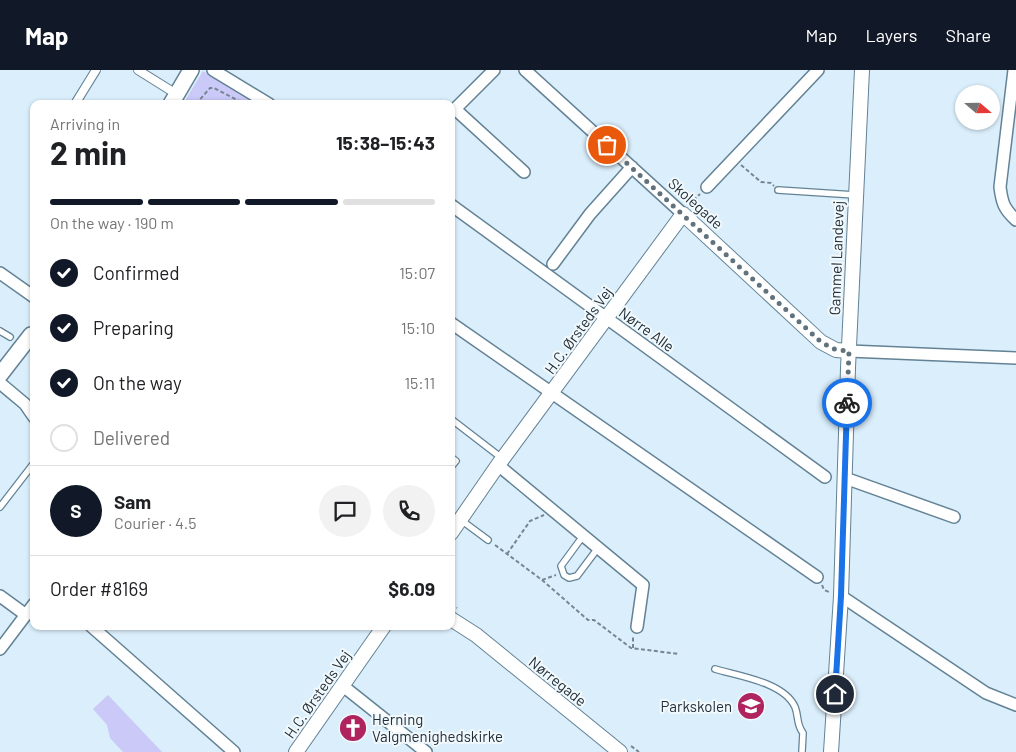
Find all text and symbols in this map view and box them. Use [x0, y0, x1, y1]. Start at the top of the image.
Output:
text: Map [25, 21, 68, 50]
text: Map [805, 24, 837, 46]
text: Layers [865, 24, 918, 46]
text: Share [946, 24, 991, 46]
north arrow [955, 85, 1000, 130]
map controls [955, 85, 1000, 130]
text: Arriving in [50, 114, 120, 133]
pin [586, 124, 628, 166]
text: 15:38–15:43 [336, 131, 435, 154]
icon: bag [593, 131, 621, 159]
text: 2 min [50, 133, 127, 171]
street label: Skolegade [665, 174, 727, 232]
street label: Gammel Landevej [825, 200, 847, 316]
text: On the way · 190 m [50, 213, 174, 232]
icon: check [50, 259, 78, 287]
text: Confirmed [93, 261, 180, 284]
text: 15:07 [399, 263, 435, 282]
street label: H.C. Ørsteds Vej [540, 283, 616, 377]
street label: Nørre Alle [616, 303, 678, 355]
icon: check [50, 314, 78, 342]
text: Preparing [93, 316, 174, 339]
text: 15:10 [401, 318, 435, 337]
icon: check [50, 369, 78, 397]
text: On the way [93, 371, 182, 394]
text: 15:11 [405, 373, 435, 392]
courier [822, 378, 872, 428]
icon: bike [833, 389, 861, 417]
text: Delivered [93, 426, 170, 449]
button: chat [319, 485, 371, 537]
button: phone [383, 485, 435, 537]
text: Sam [114, 490, 151, 513]
text: S [70, 499, 82, 522]
text: Courier · 4.5 [114, 513, 197, 532]
text: Order #8169 [50, 577, 148, 600]
text: $6.09 [388, 577, 435, 600]
street label: H.C. Ørsteds Vej [280, 646, 354, 742]
street label: Nørregade [526, 652, 590, 710]
pin [814, 673, 856, 715]
icon: home [821, 680, 849, 708]
school or university icon: Parkskolen [736, 691, 766, 721]
place label: Parkskolen [660, 697, 732, 715]
place label: Herning Valgmenighedskirke [372, 710, 503, 745]
church icon: Herning Valgmenighedskirke [338, 713, 368, 743]

